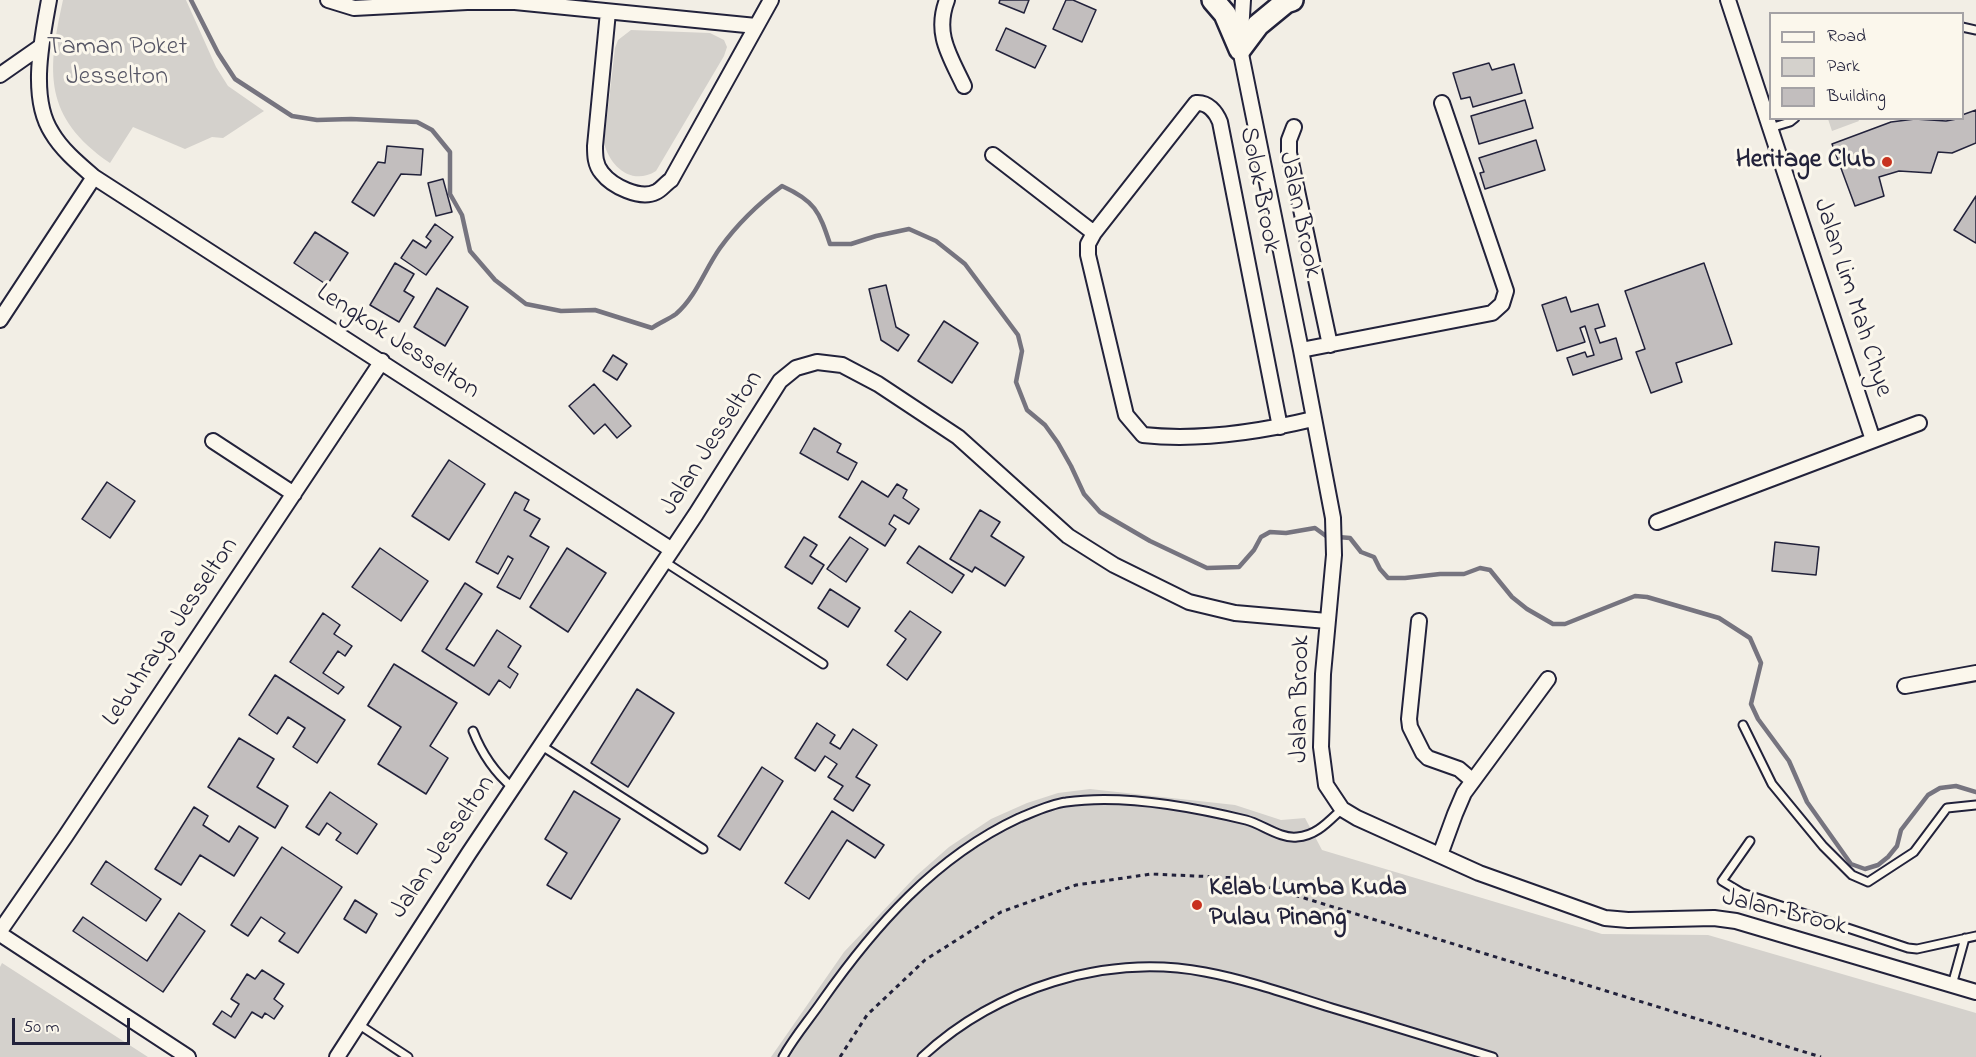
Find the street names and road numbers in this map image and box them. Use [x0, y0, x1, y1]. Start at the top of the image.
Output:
street label: Solok Brook [1231, 124, 1285, 256]
street label: Jalan Brook [1269, 149, 1327, 281]
street label: Jalan Lim Mah Chye [1804, 195, 1898, 401]
street label: Lengkok Jesselton [309, 279, 485, 407]
street label: Jalan Jesselton [655, 366, 771, 522]
street label: Lebuhraya Jesselton [97, 533, 247, 733]
street label: Jalan Brook [1285, 635, 1319, 763]
street label: Jalan Jesselton [385, 770, 503, 926]
street label: Jalan Brook [1718, 883, 1850, 945]

